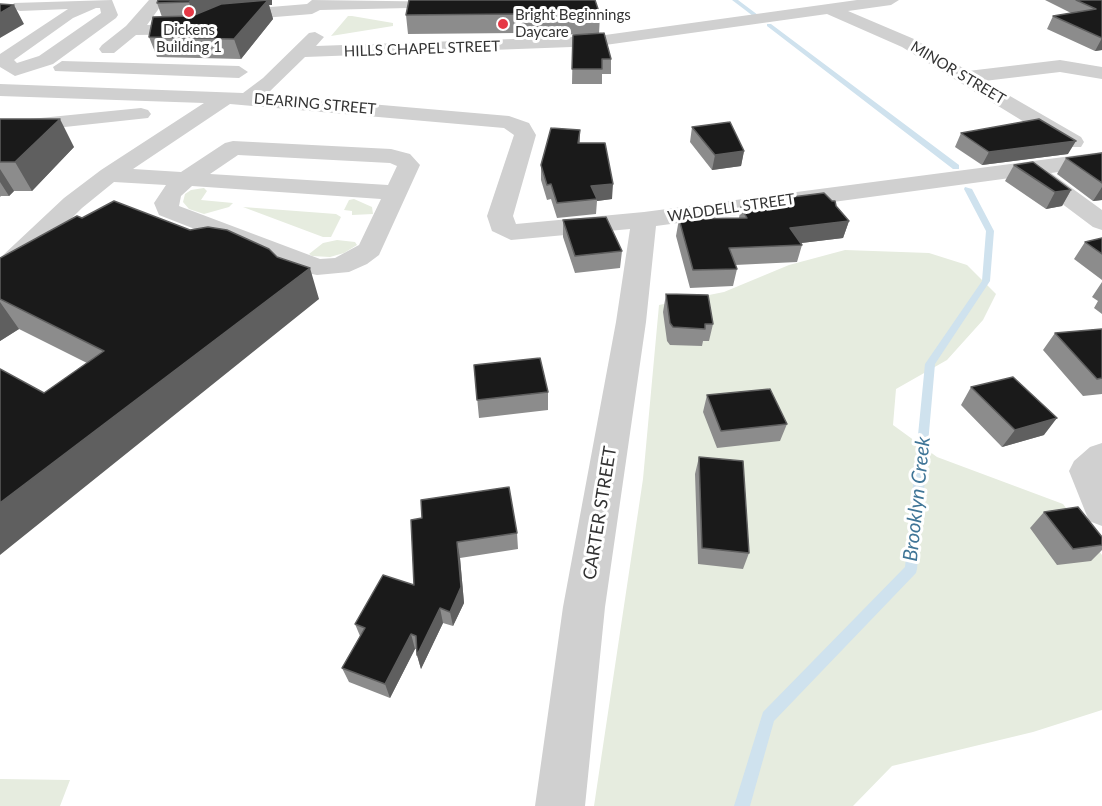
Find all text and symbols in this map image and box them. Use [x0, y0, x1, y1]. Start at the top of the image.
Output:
marker: Dickens Building 1 [182, 5, 196, 19]
place label: Bright Beginnings Daycare [515, 6, 631, 41]
marker: Bright Beginnings Daycare [496, 17, 510, 31]
place label: Dickens Building 1 [156, 21, 222, 56]
street label: HILLS CHAPEL STREET [344, 37, 500, 61]
street label: MINOR STREET [907, 38, 1009, 108]
street label: DEARING STREET [253, 90, 377, 118]
street label: WADDELL STREET [666, 190, 796, 226]
water label: Brooklyn Creek [899, 435, 935, 563]
street label: CARTER STREET [579, 445, 621, 581]

